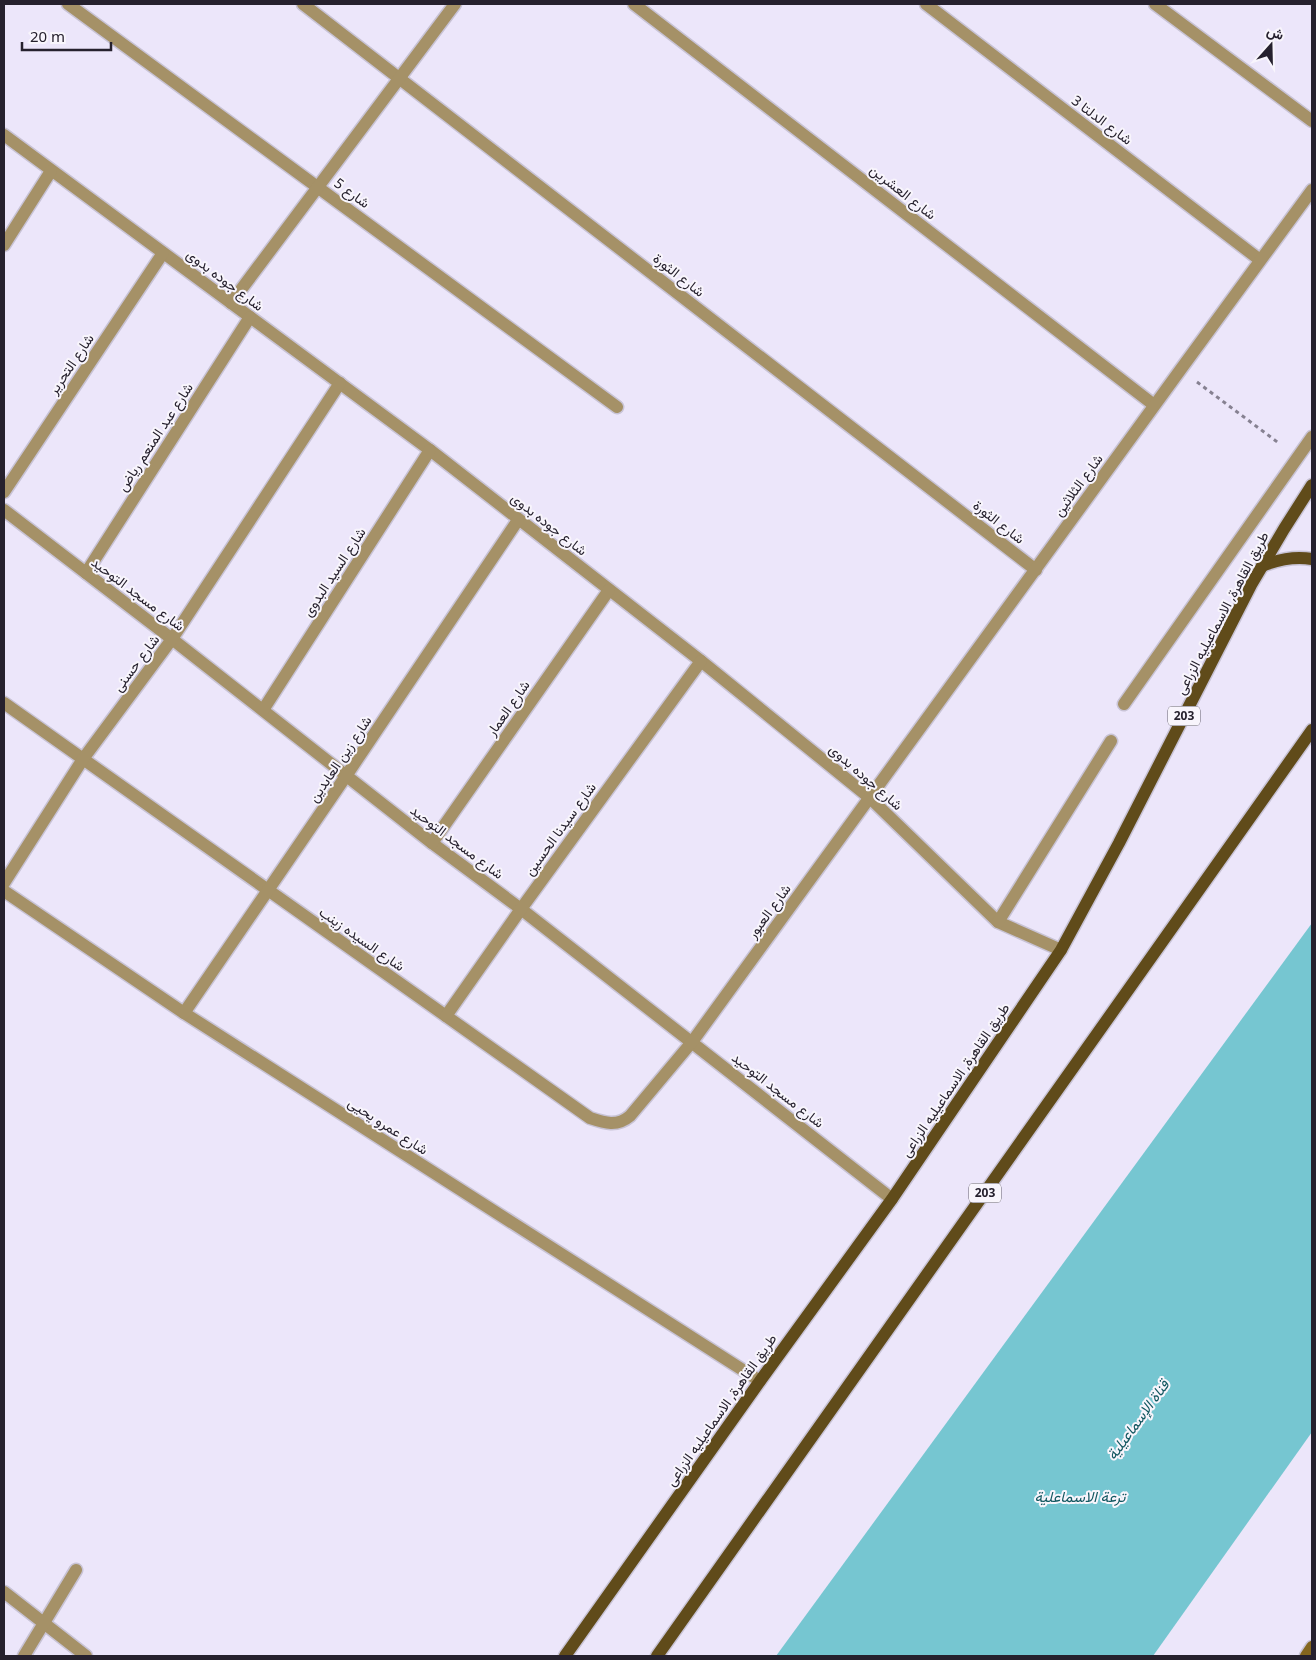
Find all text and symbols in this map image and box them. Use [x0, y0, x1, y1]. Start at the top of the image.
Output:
scale bar [22, 20, 111, 52]
north arrow [1246, 20, 1296, 70]
text: ش [1264, 21, 1287, 44]
text: 20 m [30, 26, 65, 46]
street label: شارع الدلتا 3 [1067, 91, 1136, 150]
street label: شارع العشرين [865, 160, 940, 225]
street label: شارع 5 [329, 173, 374, 214]
street label: شارع جوده بدوى [182, 244, 268, 316]
street label: شارع الثورة [648, 248, 709, 302]
street label: شارع التحرير [43, 330, 99, 400]
street label: شارع عبد المنعم رياض [112, 379, 199, 496]
street label: شارع الثلاثين [1049, 450, 1108, 521]
street label: شارع جوده بدوى [506, 488, 591, 561]
street label: شارع الثورة [968, 495, 1029, 549]
street label: شارع السيد البدوى [298, 523, 371, 621]
street label: طريق القاهرة, الاسماعيليه الزراعى [1170, 528, 1273, 698]
street label: شارع مسجد التوحيد [87, 552, 189, 637]
street label: شارع حسنى [108, 630, 165, 696]
street label: شارع العمار [481, 676, 535, 741]
road number: 203 [1168, 706, 1200, 726]
street label: شارع زين العابدين [304, 712, 377, 807]
street label: شارع جوده بدوى [824, 739, 907, 815]
street label: شارع سيدنا الحسين [519, 778, 602, 880]
street label: شارع مسجد التوحيد [406, 800, 508, 885]
street label: شارع العبور [742, 880, 796, 944]
street label: شارع السيده زينب [315, 902, 409, 977]
street label: طريق القاهرة, الاسماعيليه الزراعى [896, 999, 1013, 1160]
street label: شارع مسجد التوحيد [727, 1048, 828, 1133]
street label: شارع عمرو يحيى [343, 1093, 432, 1160]
road number: 203 [969, 1184, 1001, 1202]
street label: طريق القاهرة, الاسماعيليه الزراعى [661, 1330, 781, 1490]
water label: قناة الإسماعيلية [1101, 1374, 1174, 1464]
water label: ترعة الاسماعلية [1035, 1486, 1128, 1506]

